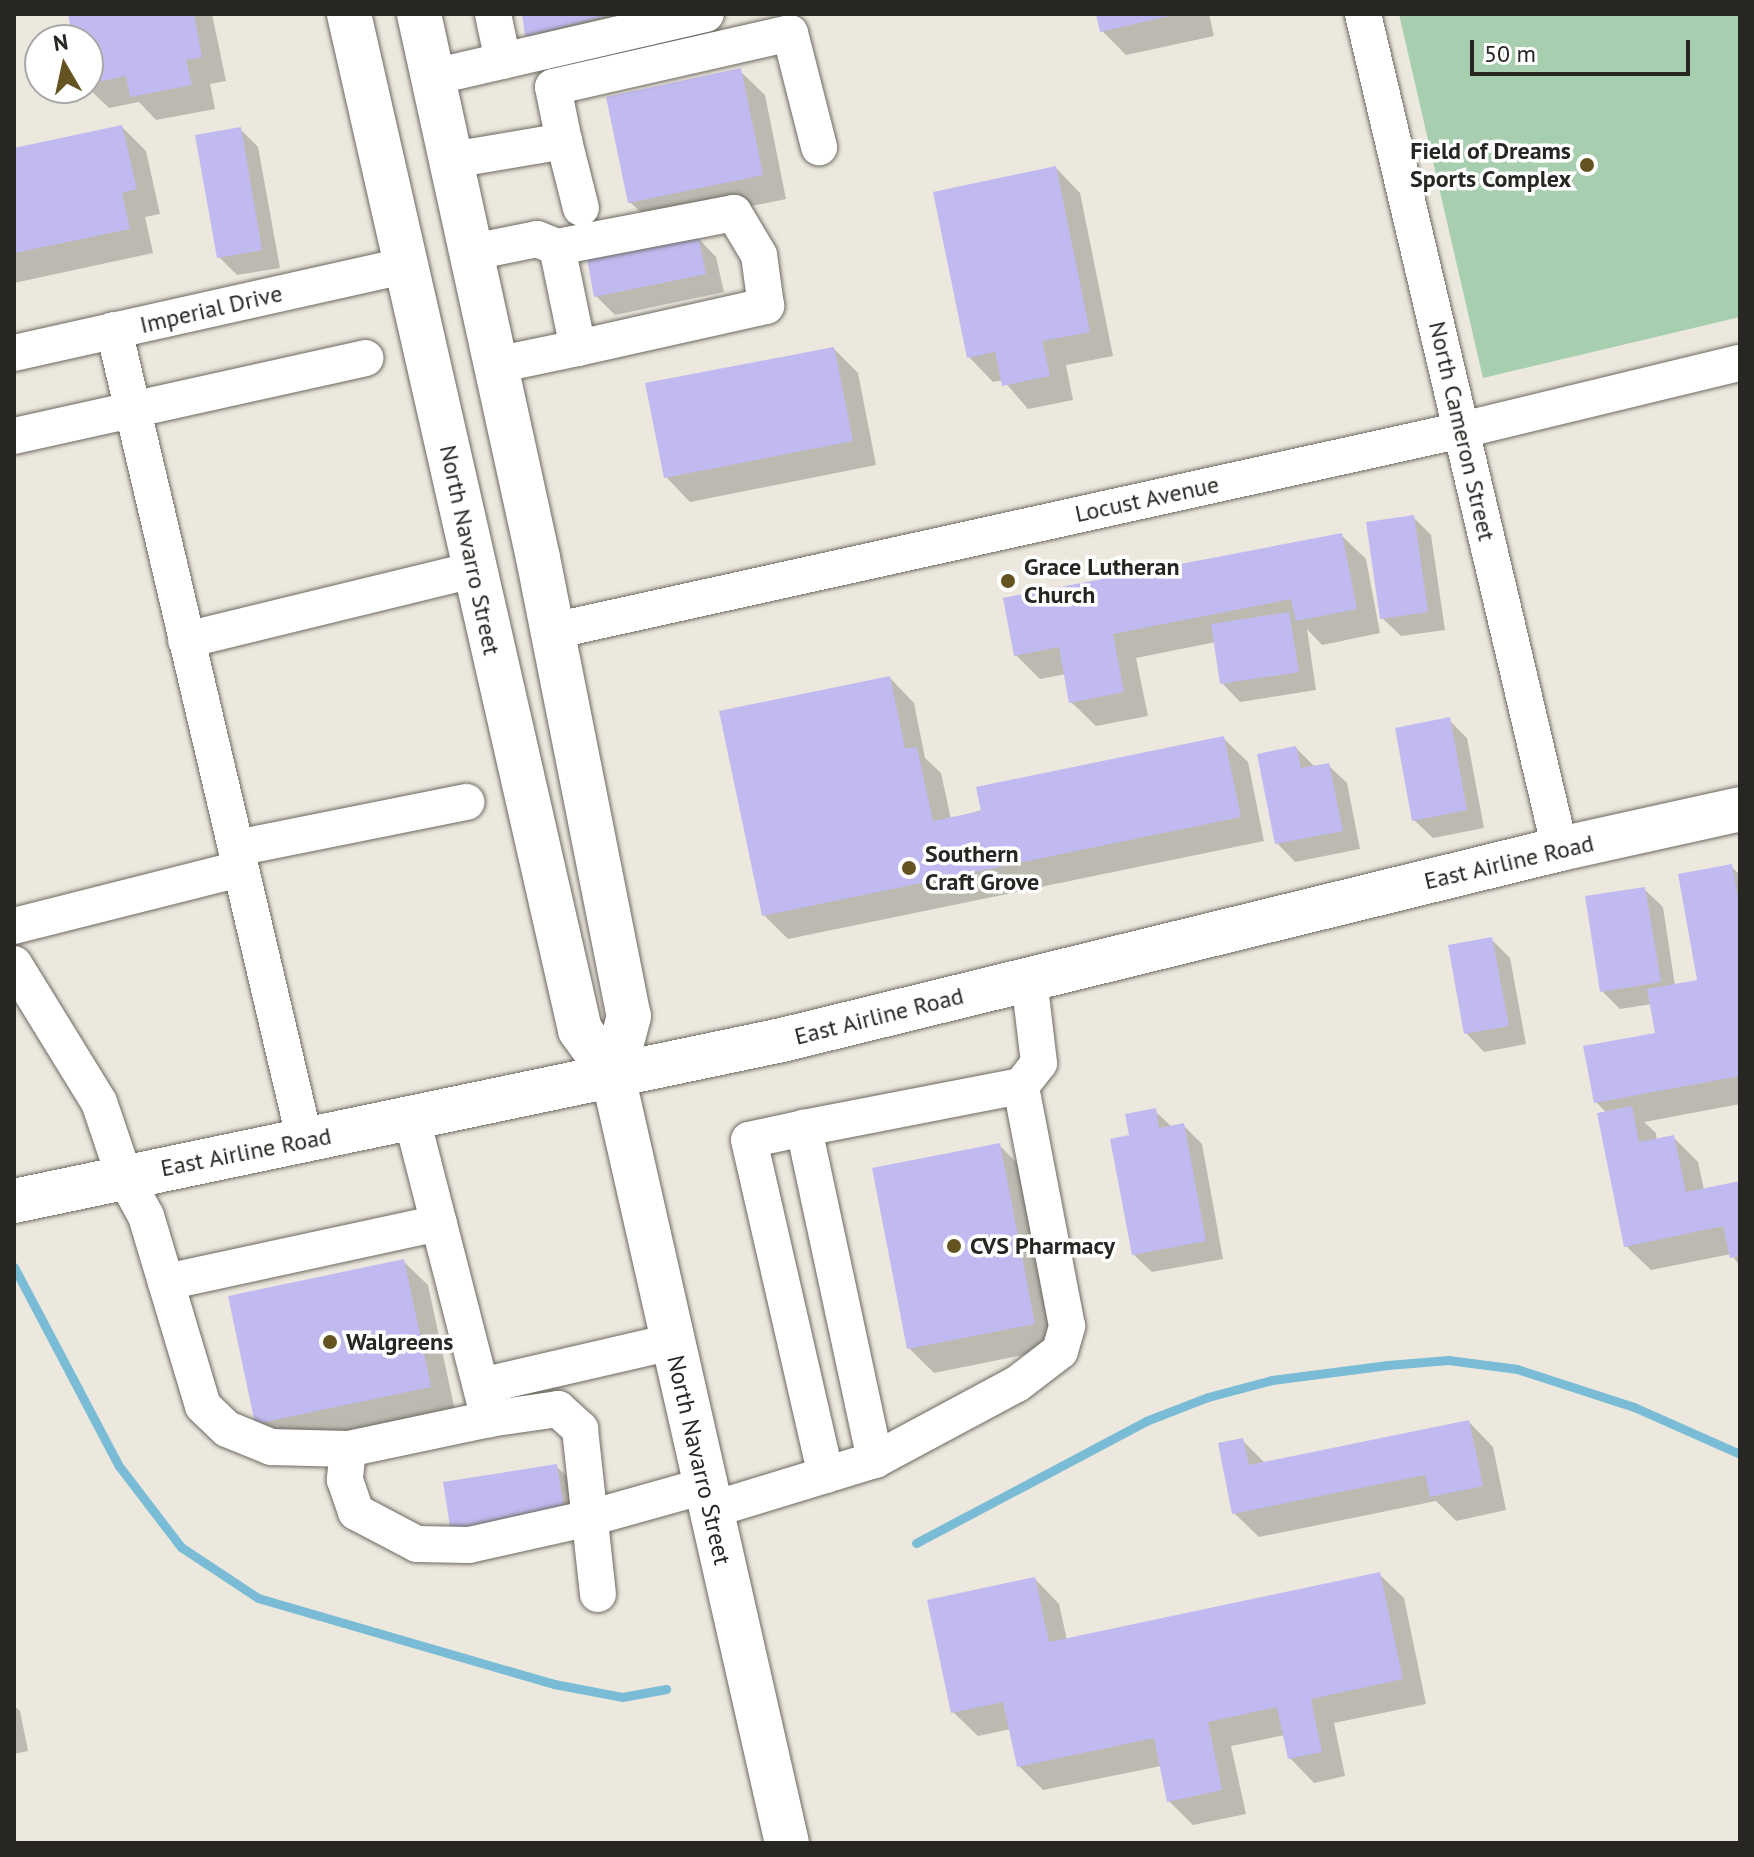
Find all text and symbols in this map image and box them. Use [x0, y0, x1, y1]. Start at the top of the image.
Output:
north arrow [24, 24, 104, 104]
scale bar [1474, 24, 1694, 74]
text: N [51, 27, 70, 57]
text: 50 m [1484, 38, 1536, 69]
place label: Field of Dreams Sports Complex [1410, 137, 1571, 193]
marker: Field of Dreams Sports Complex [1578, 156, 1596, 174]
street label: Imperial Drive [137, 279, 285, 339]
street label: North Cameron Street [1423, 318, 1501, 544]
street label: North Navarro Street [434, 442, 506, 658]
street label: Locust Avenue [1072, 470, 1222, 528]
place label: Grace Lutheran Church [1024, 553, 1179, 609]
marker: Grace Lutheran Church [999, 572, 1017, 590]
street label: East Airline Road [1421, 828, 1597, 896]
place label: Southern Craft Grove [925, 840, 1040, 896]
marker: Southern Craft Grove [900, 859, 918, 877]
street label: East Airline Road [791, 981, 967, 1051]
street label: East Airline Road [158, 1121, 334, 1183]
place label: CVS Pharmacy [970, 1232, 1115, 1260]
marker: CVS Pharmacy [945, 1237, 963, 1255]
place label: Walgreens [346, 1328, 453, 1356]
marker: Walgreens [321, 1333, 339, 1351]
street label: North Navarro Street [661, 1353, 737, 1567]

